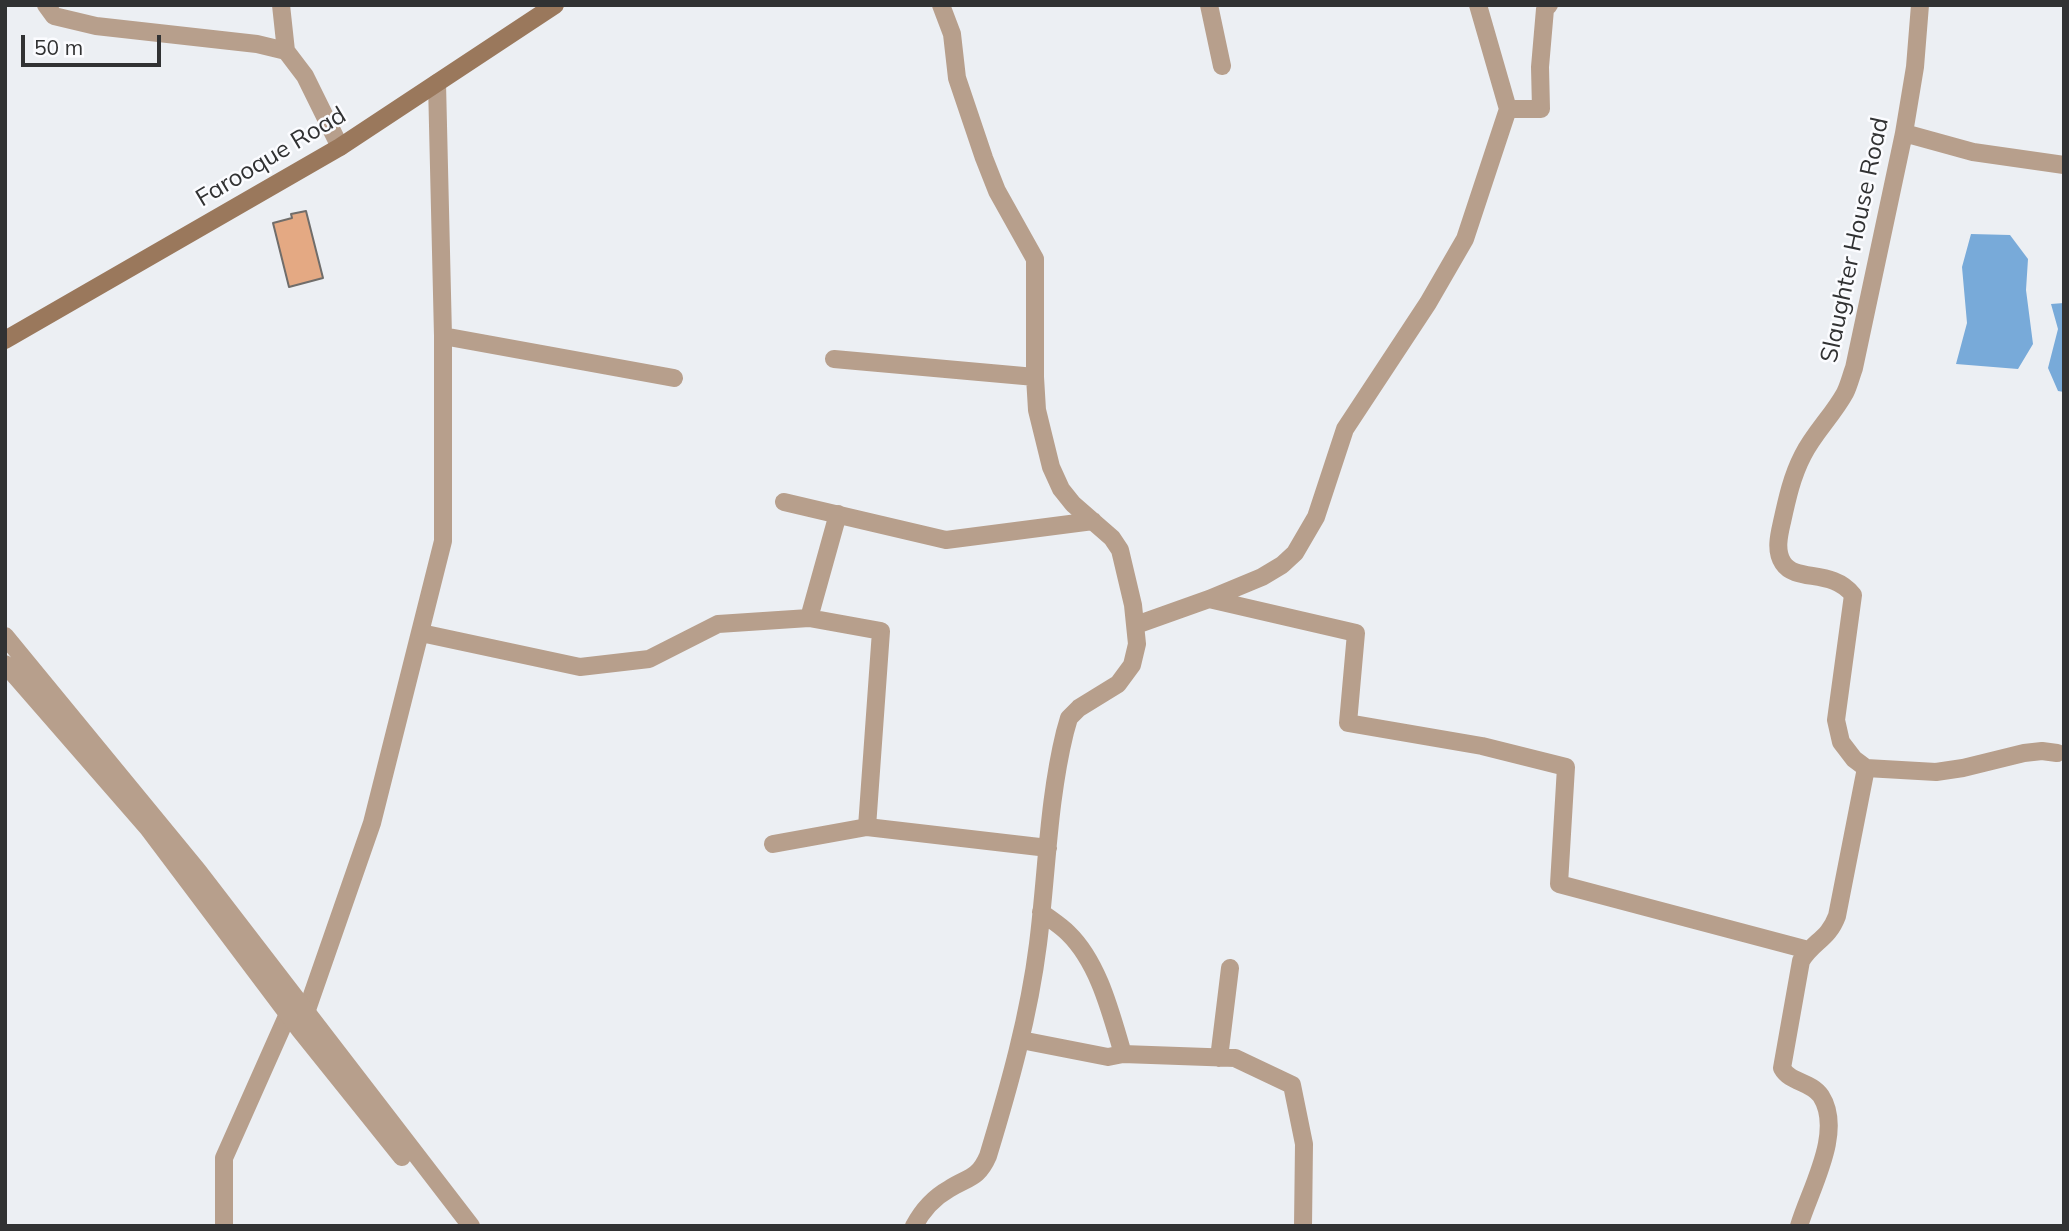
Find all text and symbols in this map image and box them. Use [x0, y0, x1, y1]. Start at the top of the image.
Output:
scale bar [24, 21, 164, 65]
text: 50 m [34, 34, 83, 60]
street label: Farooque Road [191, 101, 351, 213]
street label: Slaughter House Road [1815, 115, 1895, 365]

